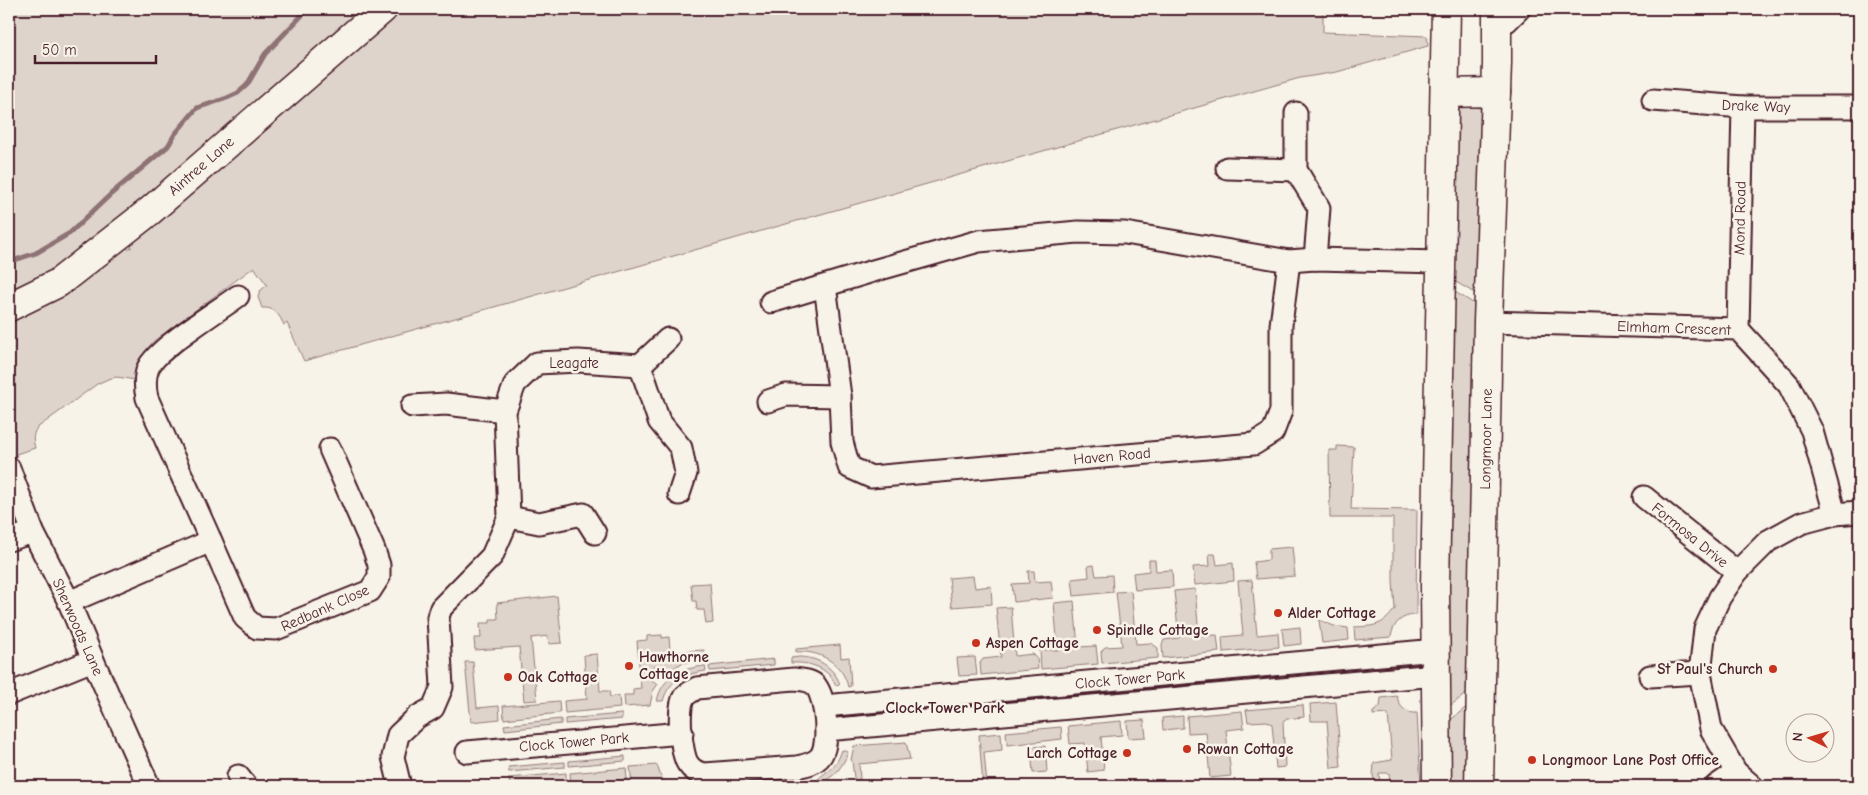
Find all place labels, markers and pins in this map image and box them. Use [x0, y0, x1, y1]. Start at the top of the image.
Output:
place label: Alder Cottage [1288, 604, 1376, 622]
marker: Alder Cottage [1272, 607, 1284, 619]
place label: Spindle Cottage [1107, 621, 1208, 639]
marker: Spindle Cottage [1091, 624, 1103, 636]
place label: Aspen Cottage [986, 634, 1079, 652]
marker: Aspen Cottage [970, 637, 982, 649]
place label: Hawthorne Cottage [639, 648, 709, 683]
marker: Hawthorne Cottage [623, 660, 635, 672]
place label: St Paul's Church [1657, 660, 1763, 678]
marker: St Paul's Church [1767, 663, 1779, 675]
place label: Oak Cottage [518, 668, 597, 686]
marker: Oak Cottage [502, 671, 514, 683]
place label: Rowan Cottage [1197, 740, 1293, 758]
marker: Rowan Cottage [1181, 743, 1193, 755]
place label: Larch Cottage [1026, 744, 1117, 762]
marker: Larch Cottage [1121, 747, 1133, 759]
place label: Longmoor Lane Post Office [1542, 751, 1719, 769]
marker: Longmoor Lane Post Office [1526, 754, 1538, 766]

